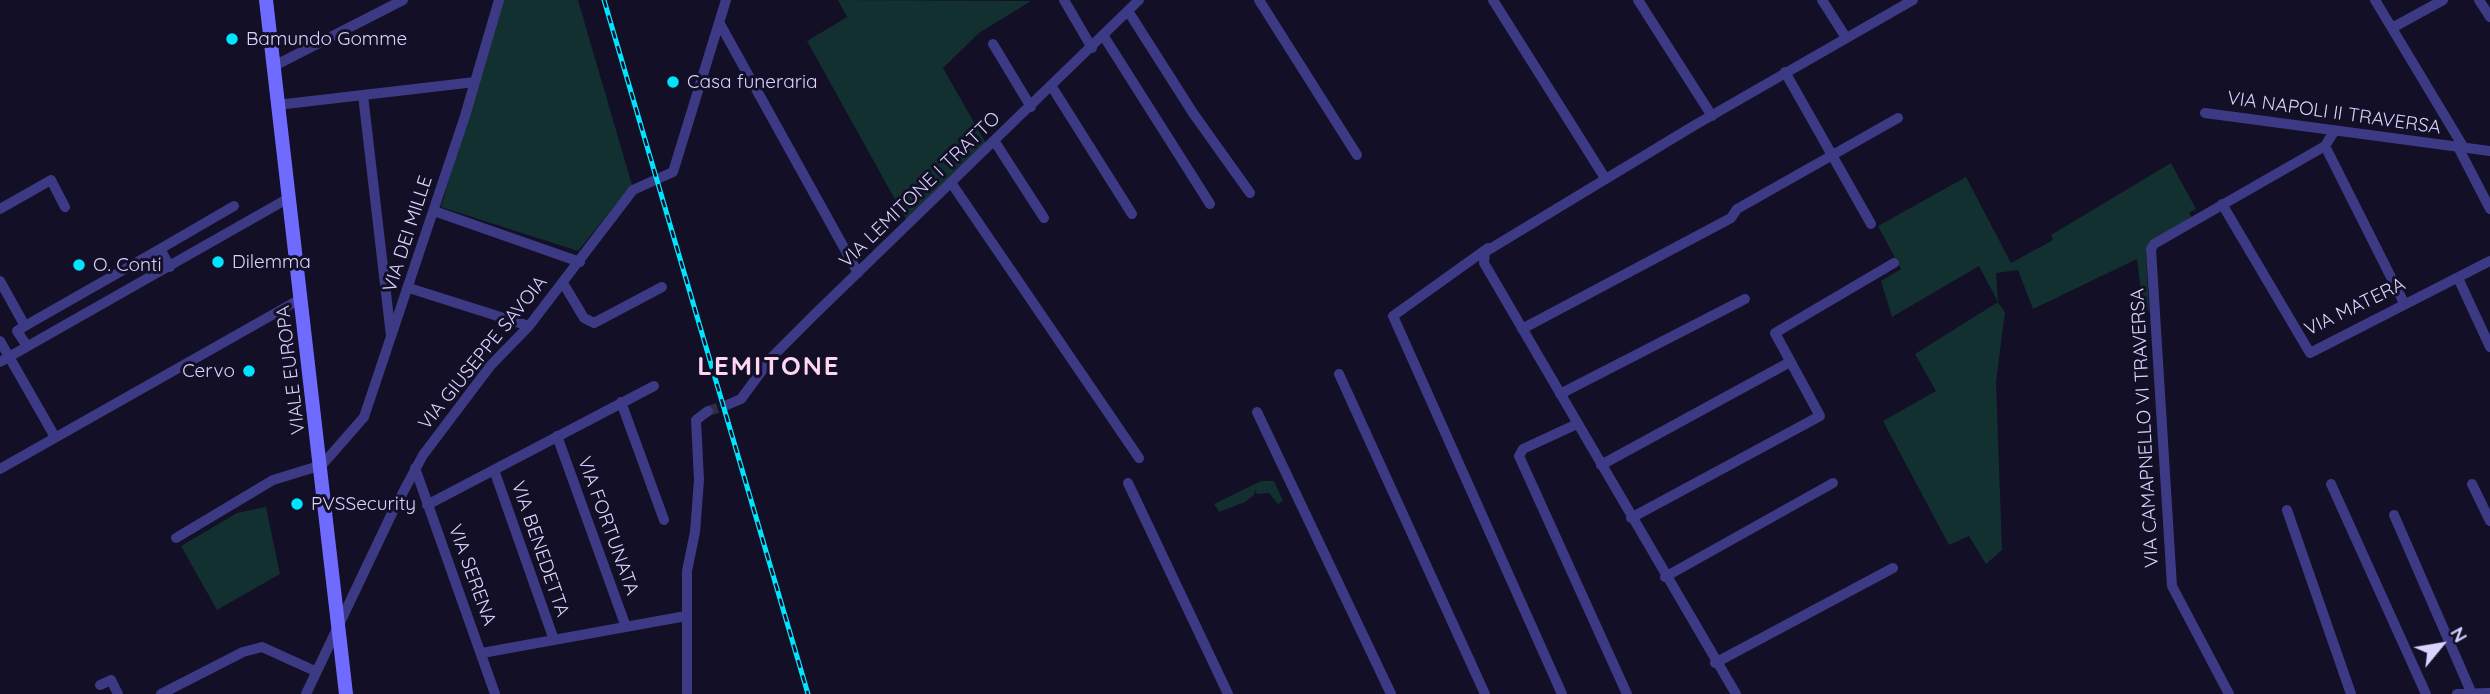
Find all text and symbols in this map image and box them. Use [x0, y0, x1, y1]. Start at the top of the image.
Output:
place label: Bamundo Gomme [246, 28, 407, 50]
marker: Bamundo Gomme [224, 31, 240, 47]
place label: Casa funeraria [687, 71, 818, 93]
marker: Casa funeraria [665, 74, 681, 90]
street label: VIA NAPOLI II TRAVERSA [2226, 87, 2442, 139]
street label: VIA LEMITONE I TRATTO [835, 107, 1005, 273]
street label: VIA DEI MILLE [379, 173, 437, 295]
place label: Dilemma [232, 251, 311, 273]
place label: O. Conti [93, 254, 162, 276]
marker: Dilemma [210, 254, 226, 270]
marker: O. Conti [71, 257, 87, 273]
street label: VIA GIUSEPPE SAVOIA [414, 271, 552, 435]
street label: VIA MATERA [2301, 273, 2409, 341]
street label: VIA CAMAPNELLO VI TRAVERSA [2126, 288, 2164, 568]
street label: VIALE EUROPA [272, 304, 310, 436]
district label: LEMITONE [698, 351, 840, 383]
place label: Cervo [182, 360, 235, 382]
marker: Cervo [241, 363, 257, 379]
street label: VIA FORTUNATA [572, 454, 644, 598]
street label: VIA BENEDETTA [506, 478, 574, 620]
place label: PVSSecurity [311, 493, 416, 515]
marker: PVSSecurity [289, 496, 305, 512]
street label: VIA SERENA [443, 521, 501, 629]
north arrow [2406, 610, 2476, 680]
text: N [2445, 622, 2473, 647]

